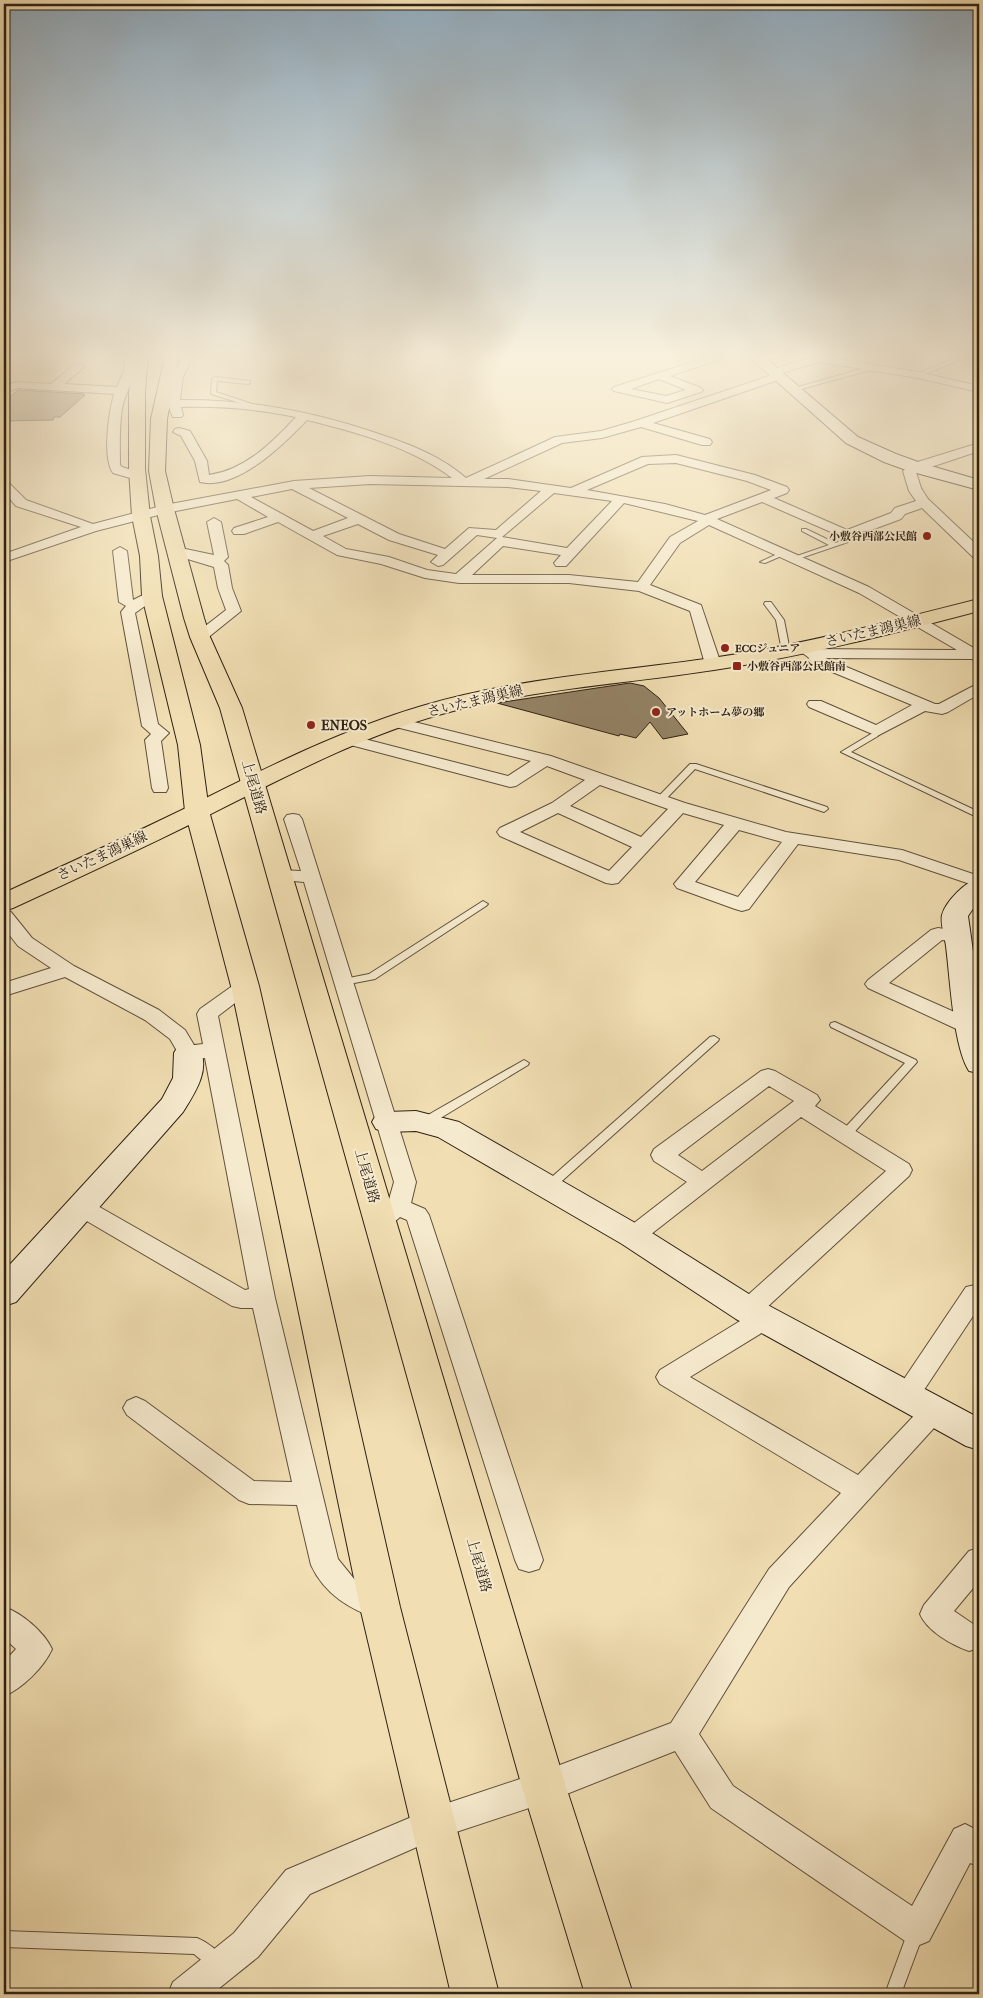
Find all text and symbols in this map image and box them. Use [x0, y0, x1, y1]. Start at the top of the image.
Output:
place label: 小敷谷西部公民館 [829, 530, 917, 543]
marker: 小敷谷西部公民館 [921, 530, 933, 542]
street label: さいたま鴻巣線 [823, 612, 923, 650]
marker: ECCジュニア [719, 642, 731, 654]
place label: ECCジュニア [735, 642, 800, 655]
marker: 小敷谷西部公民館南 [731, 660, 743, 672]
place label: 小敷谷西部公民館南 [747, 660, 846, 673]
street label: さいたま鴻巣線 [425, 682, 525, 720]
marker: アットホーム夢の郷 [650, 706, 662, 718]
place label: アットホーム夢の郷 [666, 706, 765, 719]
place label: ENEOS [321, 717, 367, 734]
marker: ENEOS [305, 719, 317, 731]
street label: 上尾道路 [238, 758, 270, 816]
street label: さいたま鴻巣線 [54, 828, 150, 884]
street label: 上尾道路 [351, 1147, 383, 1205]
street label: 上尾道路 [463, 1536, 495, 1594]

